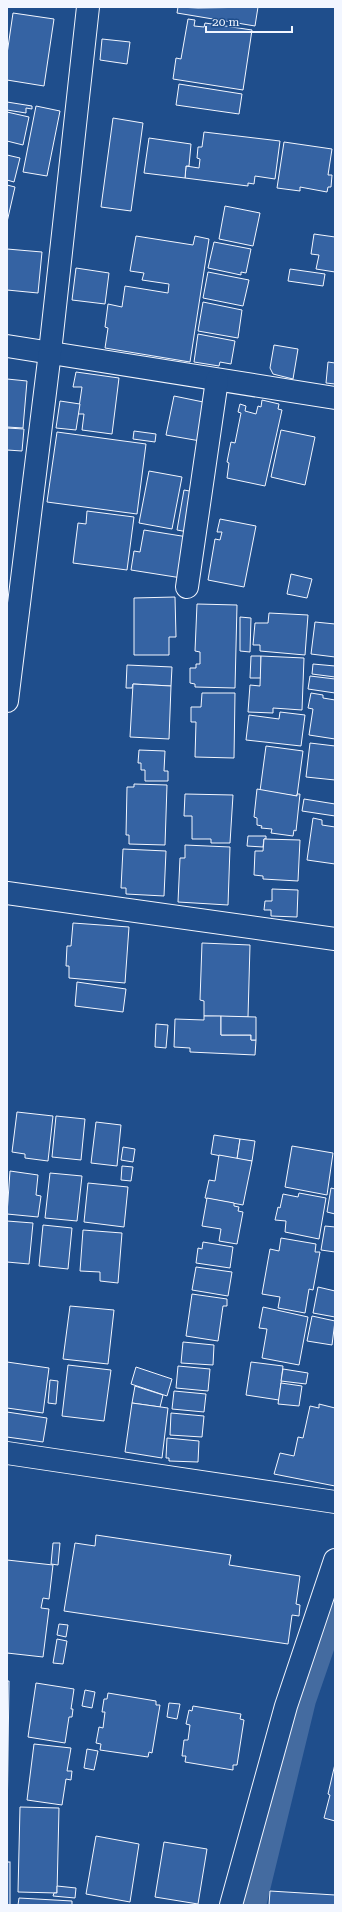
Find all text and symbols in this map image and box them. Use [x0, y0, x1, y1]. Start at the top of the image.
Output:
scale bar [206, 8, 292, 34]
text: 20 m [212, 15, 239, 29]

